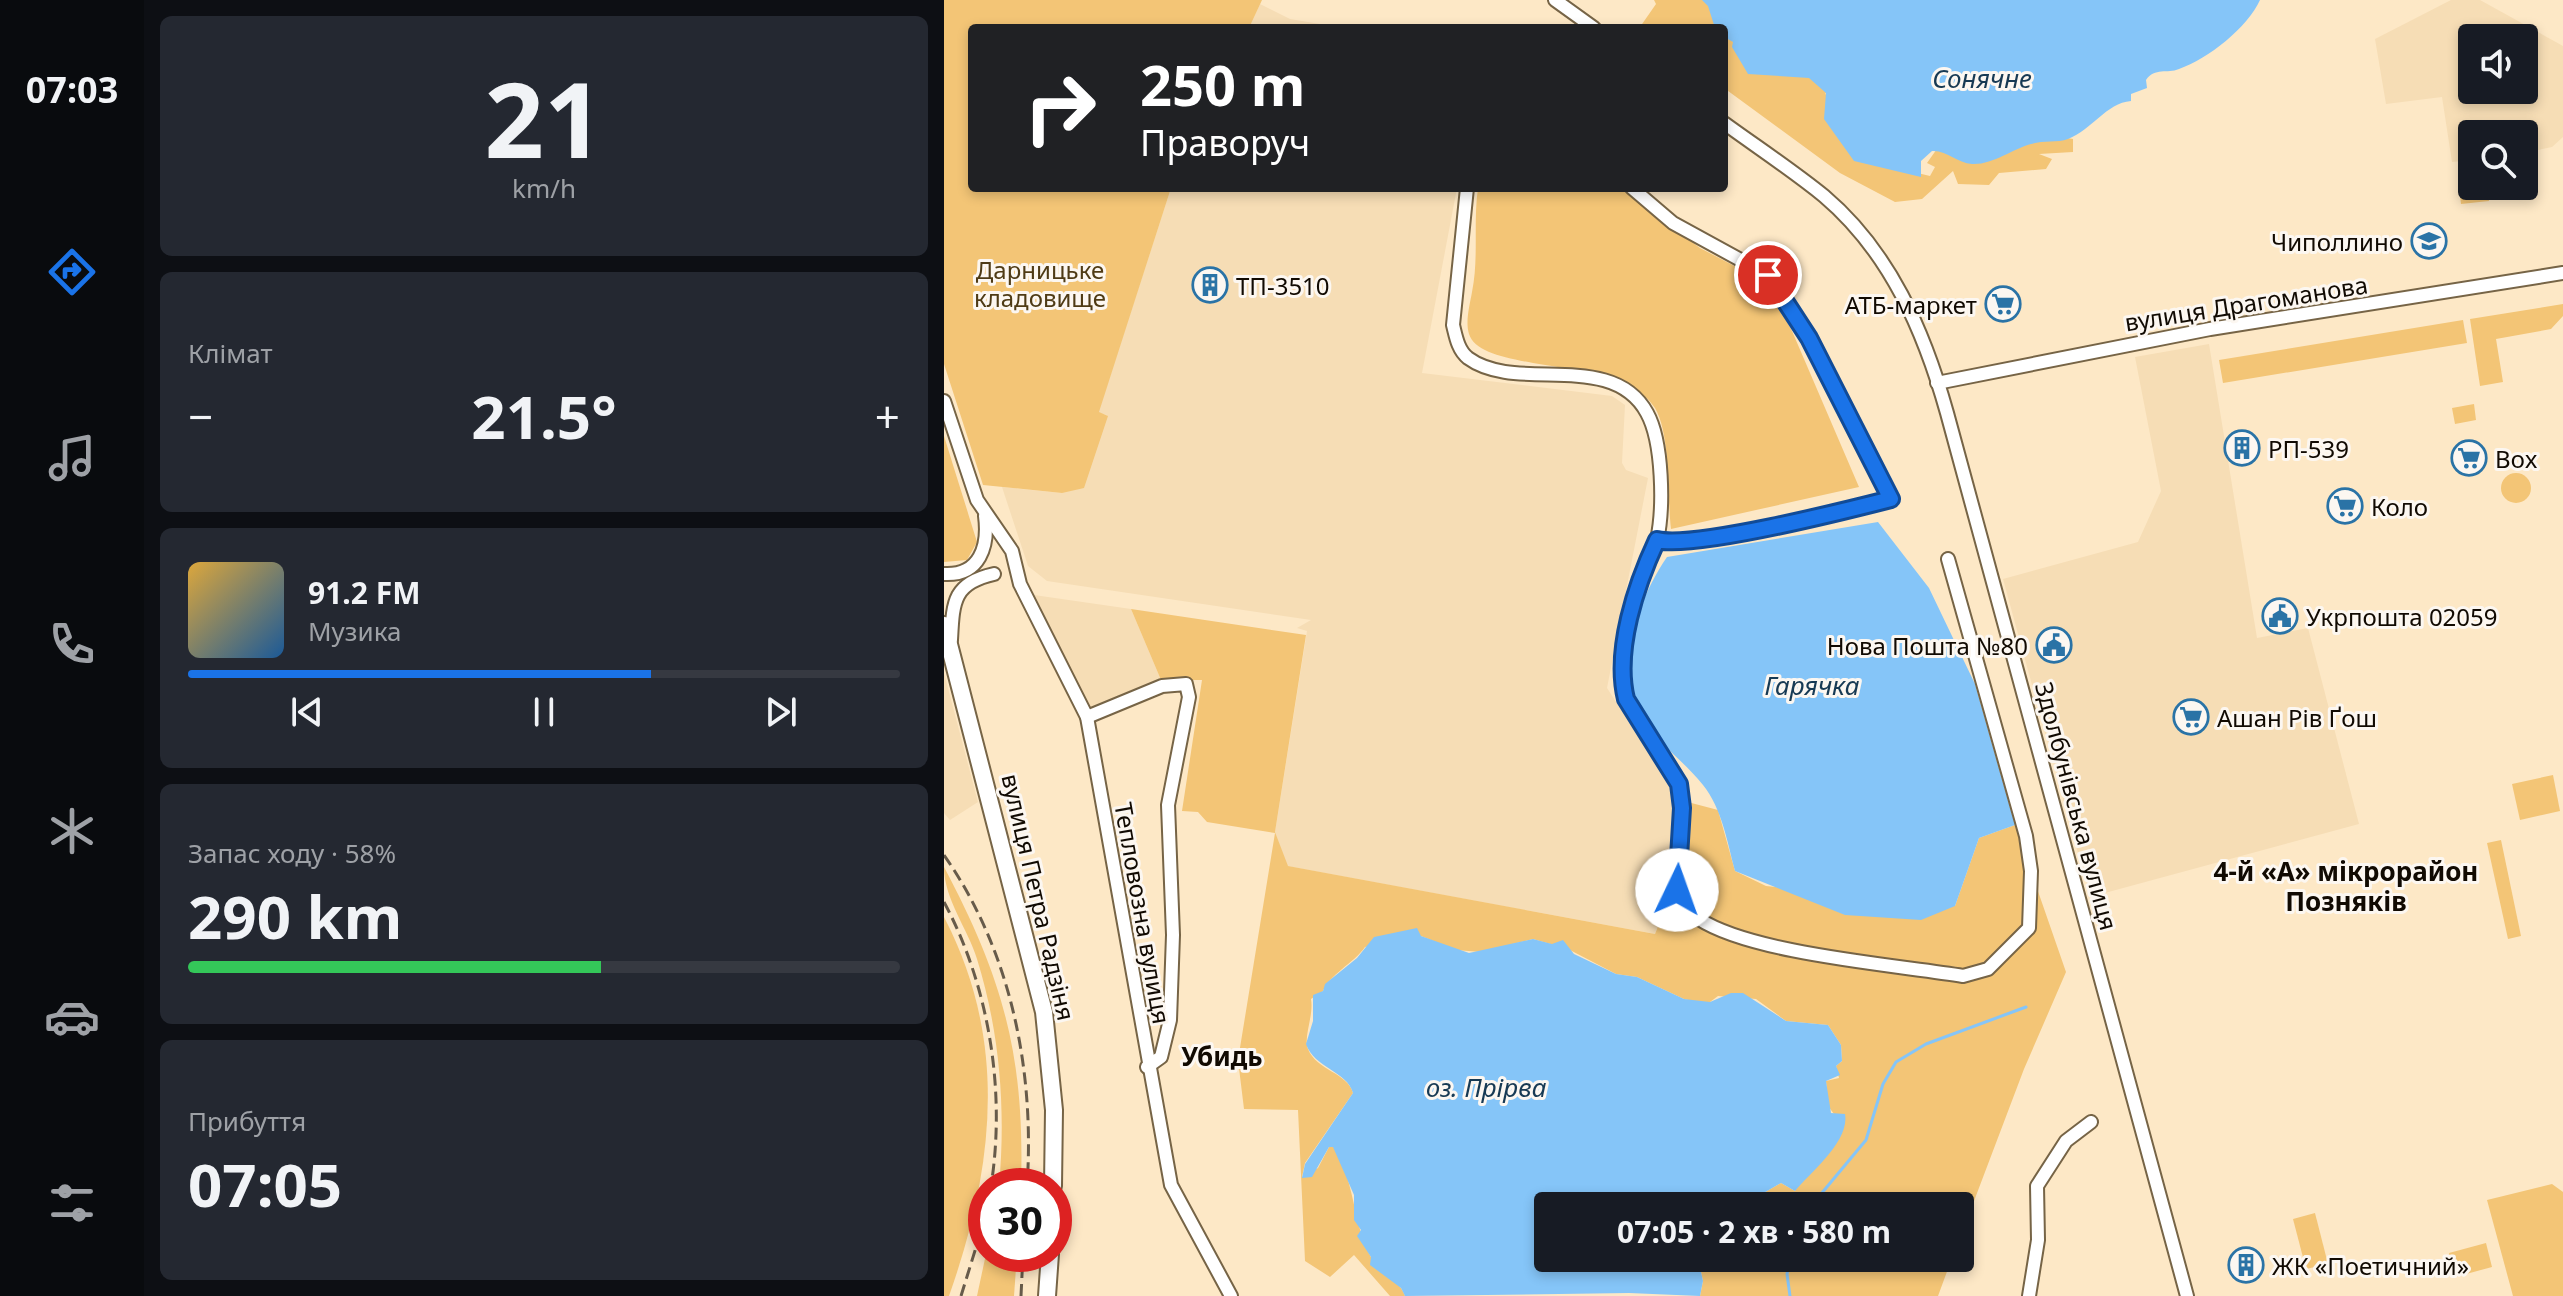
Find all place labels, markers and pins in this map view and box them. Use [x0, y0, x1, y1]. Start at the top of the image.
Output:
school or university icon: Чиполлино [2410, 222, 2448, 260]
place label: Чиполлино [2271, 225, 2403, 258]
pin [1734, 241, 1802, 309]
building icon: ТП-3510 [1191, 266, 1229, 304]
place label: ТП-3510 [1236, 269, 1330, 302]
supermarket icon: АТБ-маркет [1984, 285, 2022, 323]
place label: АТБ-маркет [1845, 288, 1977, 321]
building icon: РП-539 [2223, 429, 2261, 467]
place label: РП-539 [2268, 432, 2349, 465]
supermarket icon: Box [2450, 439, 2488, 477]
place label: Box [2495, 442, 2538, 475]
supermarket icon: Коло [2326, 487, 2364, 525]
place label: Коло [2371, 490, 2428, 523]
public building icon: Укрпошта 02059 [2261, 597, 2299, 635]
place label: Укрпошта 02059 [2306, 600, 2498, 633]
public building icon: Нова Пошта №80 [2035, 626, 2073, 664]
place label: Нова Пошта №80 [1827, 629, 2028, 662]
supermarket icon: Ашан Рів Ґош [2172, 698, 2210, 736]
place label: Ашан Рів Ґош [2217, 701, 2377, 734]
building icon: ЖК «Поетичний» [2227, 1246, 2265, 1284]
place label: ЖК «Поетичний» [2272, 1249, 2469, 1282]

